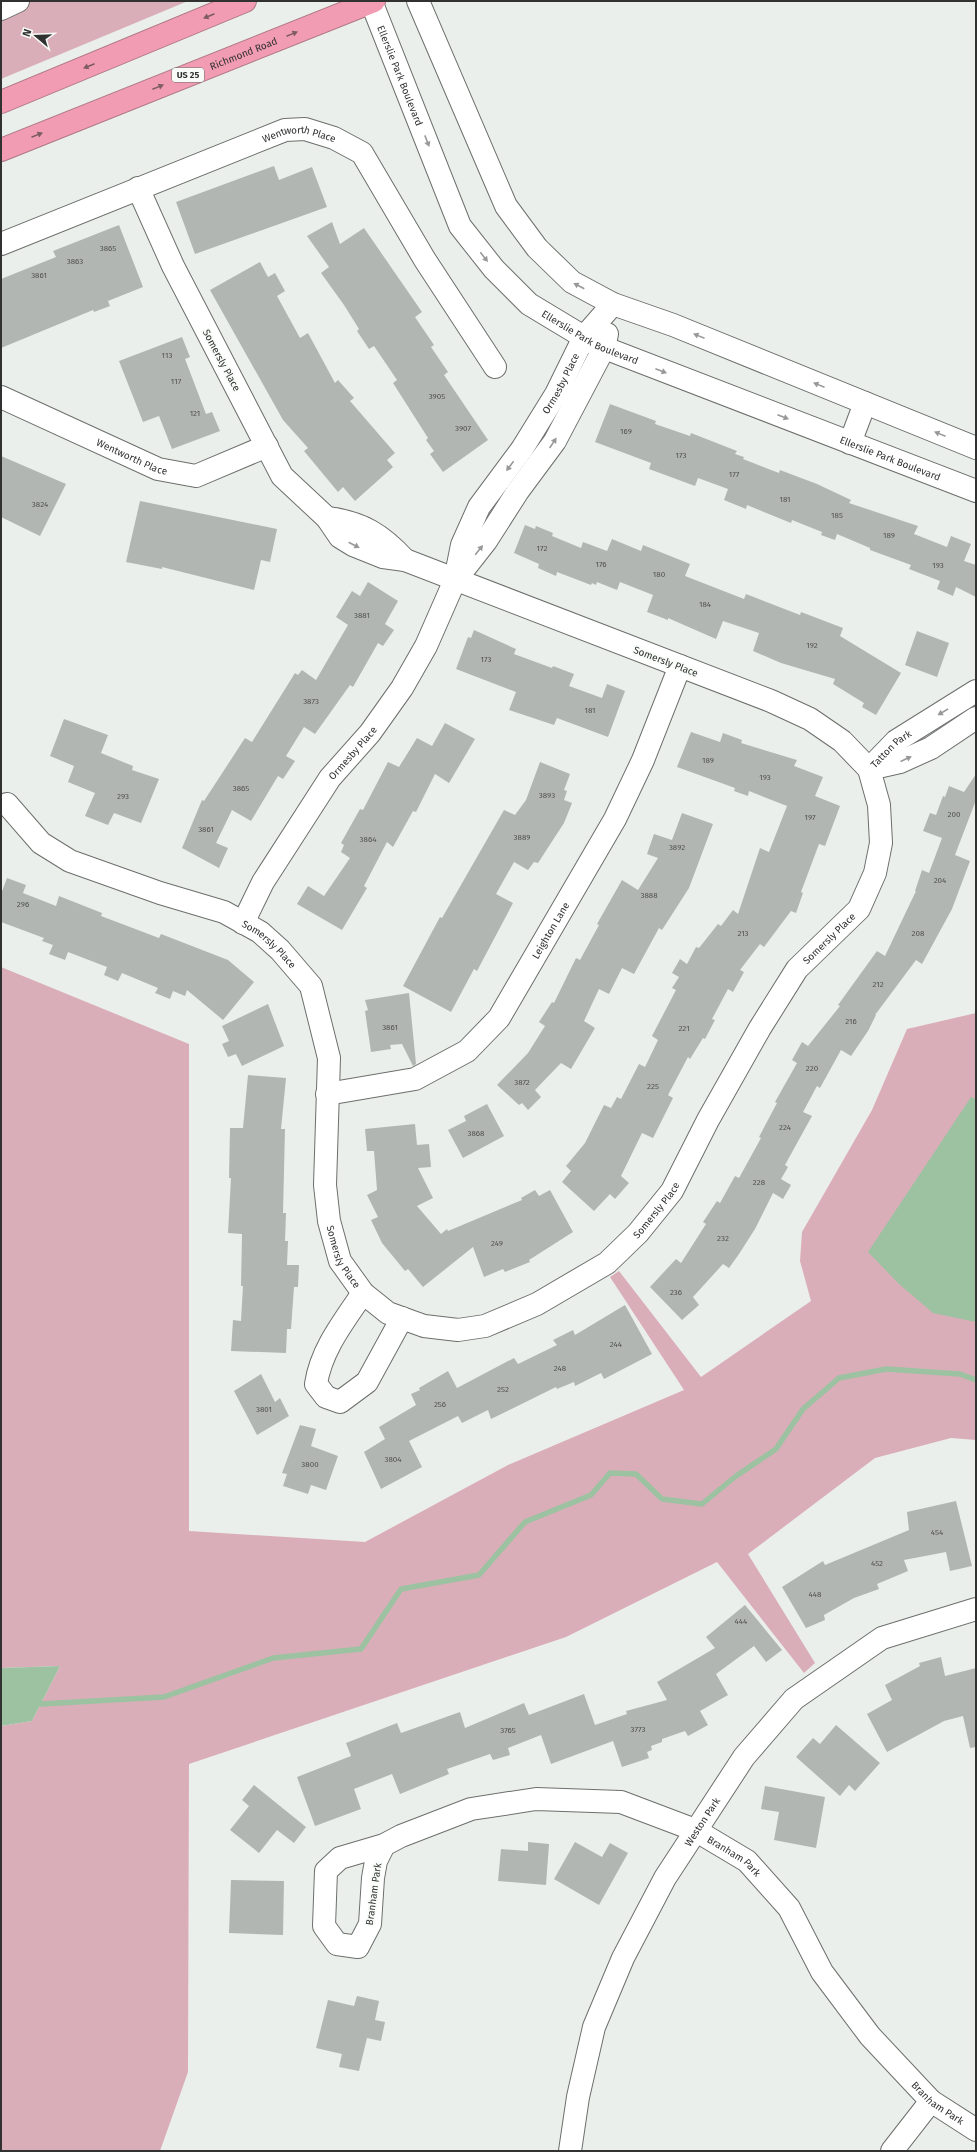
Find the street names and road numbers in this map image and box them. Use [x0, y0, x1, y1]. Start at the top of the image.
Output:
street label: Ellerslie Park Boulevard [374, 24, 425, 128]
street label: Richmond Road [208, 35, 279, 73]
road number: US 25 [172, 68, 204, 82]
street label: Wentworth Place [261, 124, 337, 145]
street label: Ellerslie Park Boulevard [539, 308, 640, 367]
street label: Somersly Place [200, 328, 242, 393]
street label: Ormesby Place [540, 351, 582, 416]
street label: Ellerslie Park Boulevard [838, 434, 942, 484]
street label: Wentworth Place [94, 437, 168, 478]
street label: Somersly Place [632, 644, 700, 680]
street label: Ormesby Place [326, 724, 380, 783]
street label: Tatton Park [868, 727, 915, 771]
street label: Leighton Lane [530, 900, 572, 961]
street label: Somersly Place [801, 911, 858, 967]
street label: Somersly Place [240, 918, 298, 971]
street label: Somersly Place [631, 1180, 682, 1241]
street label: Somersly Place [323, 1224, 362, 1291]
street label: Weston Park [682, 1795, 723, 1849]
street label: Branham Park [705, 1834, 763, 1880]
street label: Branham Park [364, 1861, 384, 1926]
street label: Branham Park [909, 2079, 966, 2128]

